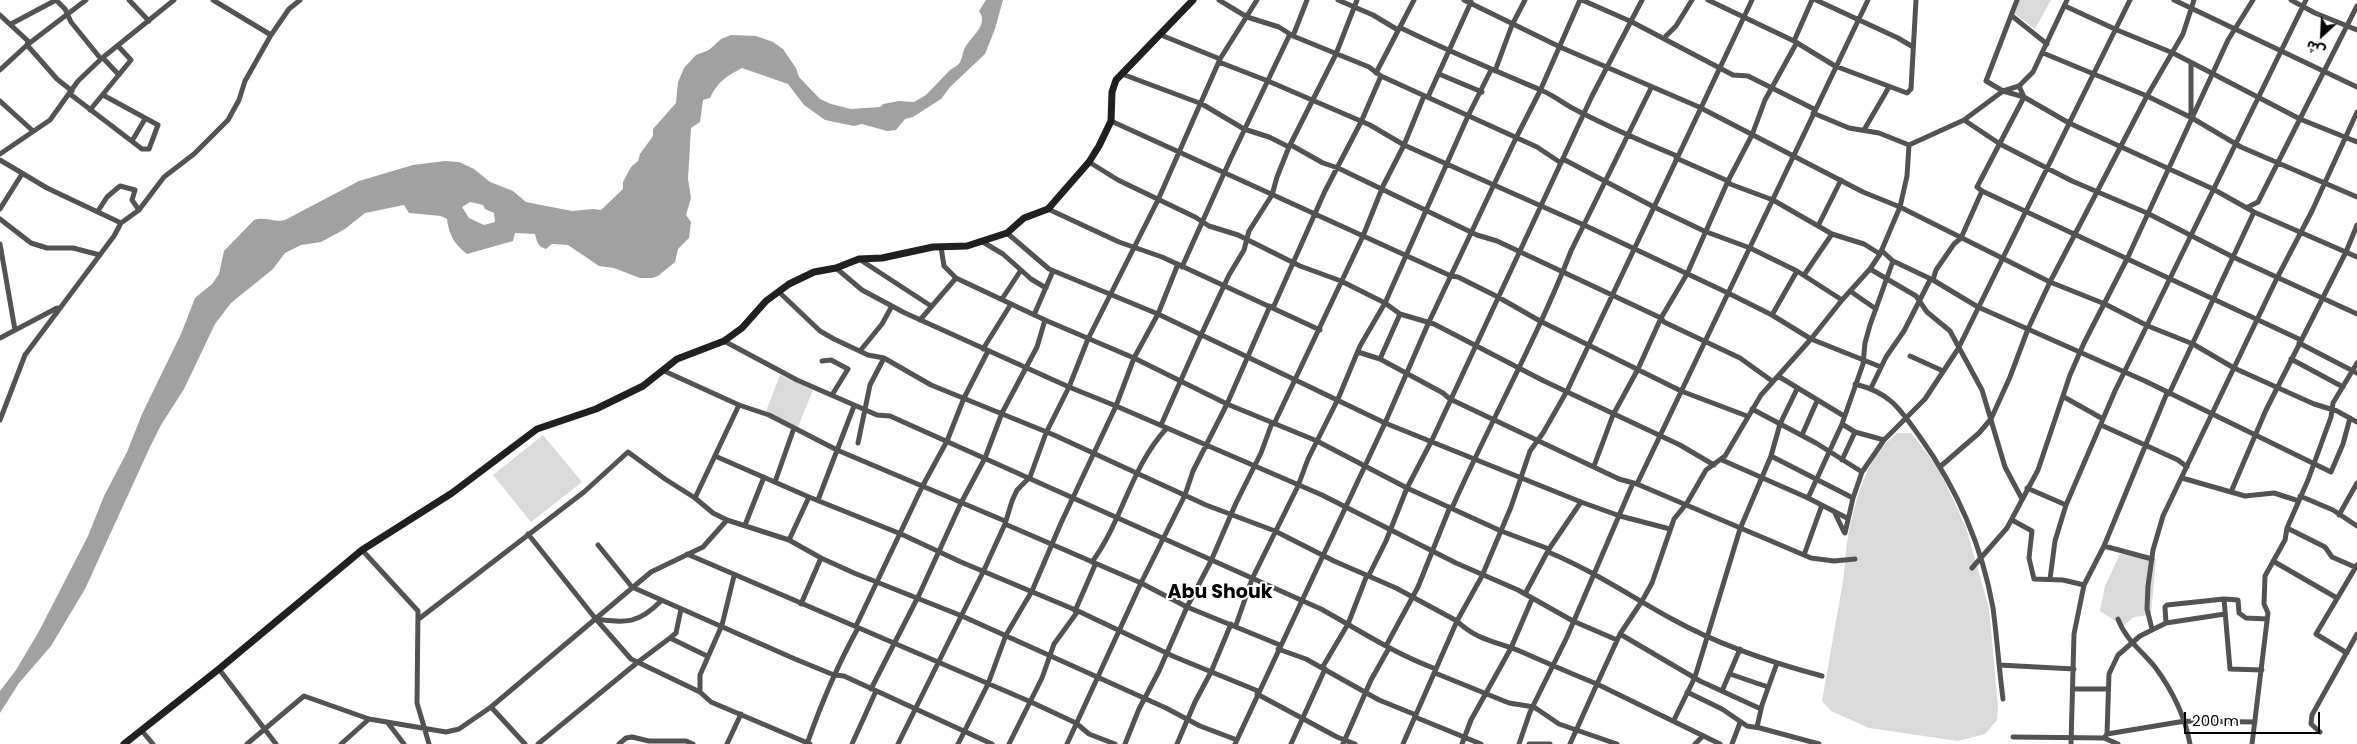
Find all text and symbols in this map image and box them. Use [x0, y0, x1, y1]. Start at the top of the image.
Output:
north arrow [2297, 10, 2347, 60]
text: ش [2303, 35, 2329, 62]
district label: Abu Shouk [1168, 582, 1272, 604]
scale bar [2187, 702, 2323, 734]
text: 200 m [2192, 710, 2239, 731]

